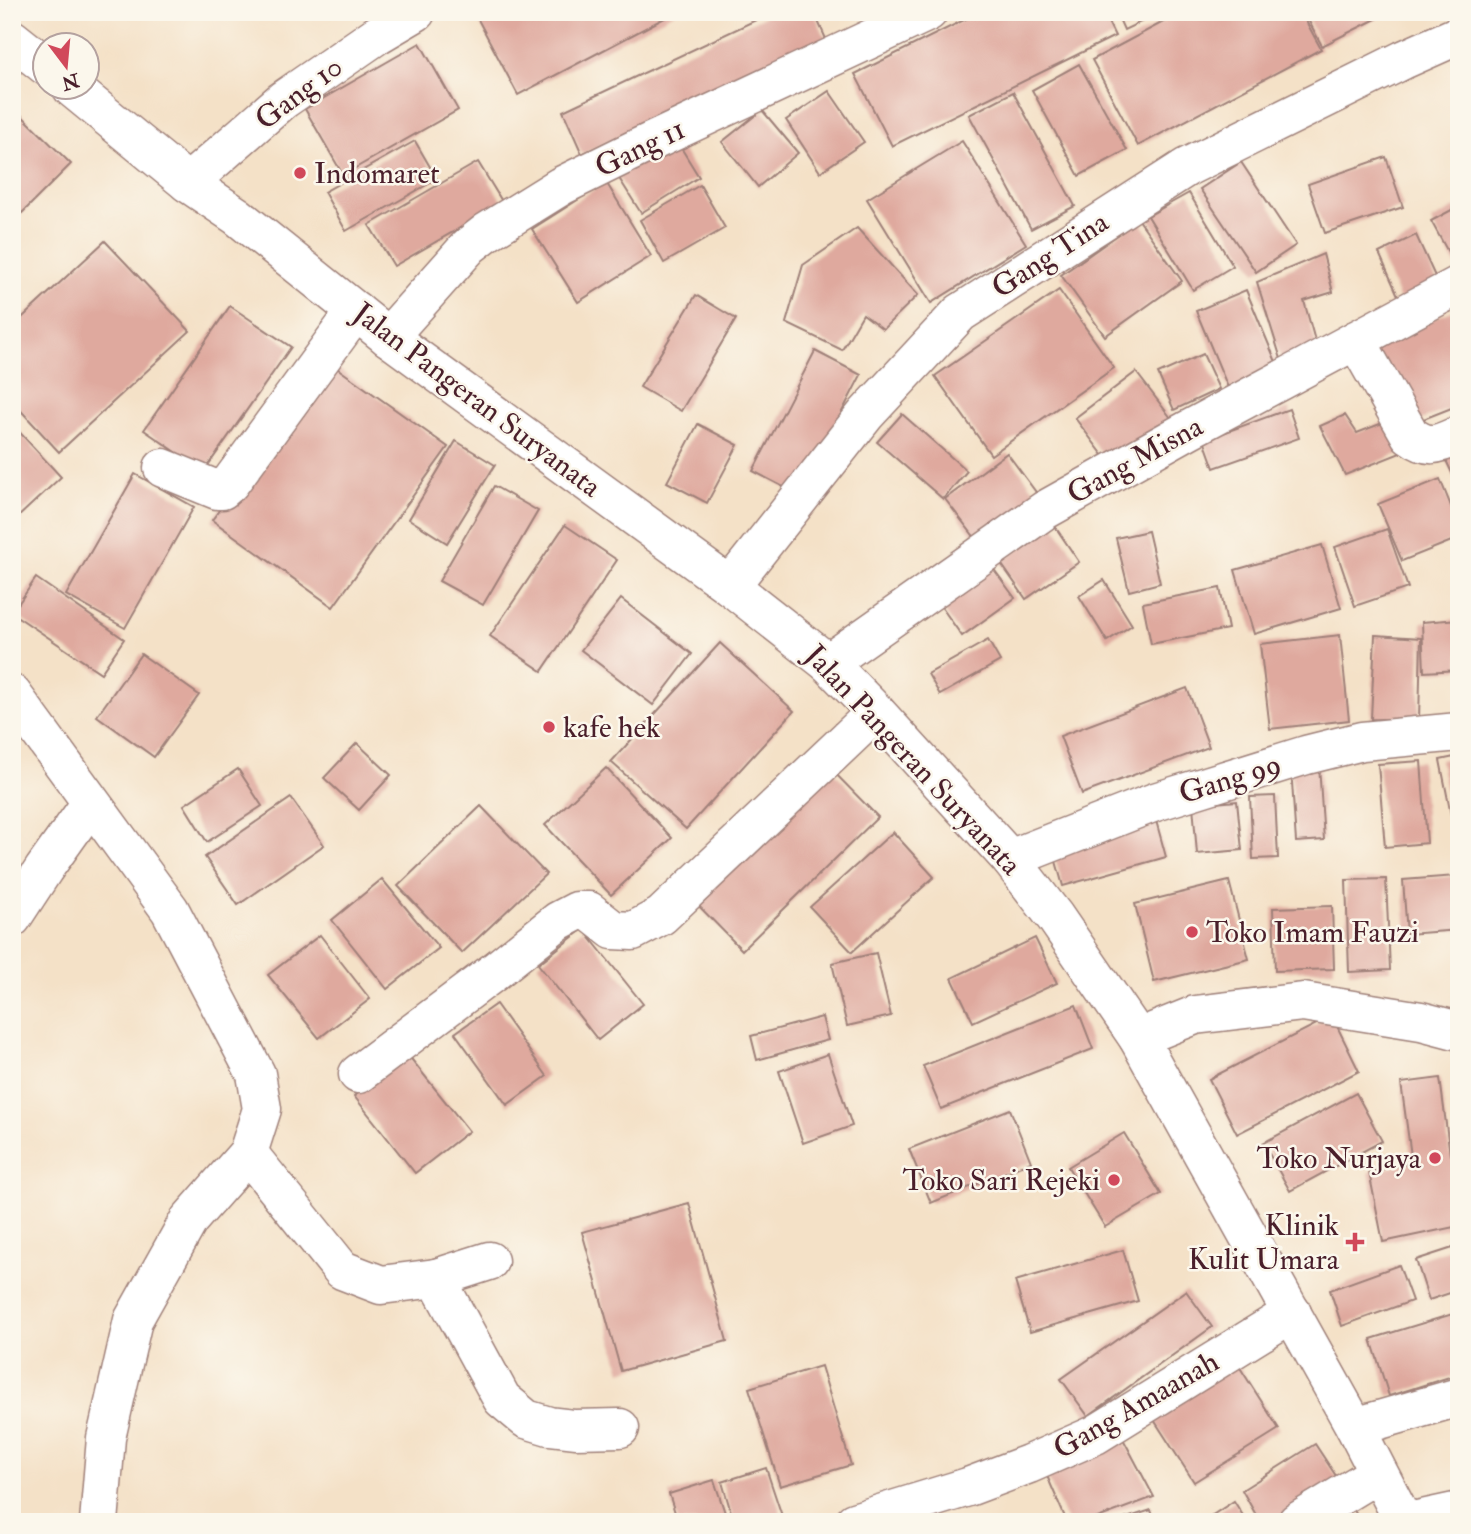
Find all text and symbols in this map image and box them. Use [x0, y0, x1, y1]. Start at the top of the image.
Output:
north arrow [32, 32, 102, 102]
street label: Gang 10 [248, 48, 350, 138]
text: N [58, 67, 83, 96]
street label: Gang 11 [589, 110, 691, 186]
place label: Indomaret [314, 155, 440, 192]
marker: Indomaret [292, 165, 308, 181]
street label: Gang Tina [985, 203, 1116, 306]
street label: Jalan Pangeran Suryanata [345, 294, 609, 506]
street label: Gang Misna [1061, 407, 1210, 512]
street label: Jalan Pangeran Suryanata [796, 636, 1030, 883]
place label: kafe hek [563, 709, 661, 746]
marker: kafe hek [541, 719, 557, 735]
street label: Gang 99 [1174, 746, 1286, 812]
place label: Toko Imam Fauzi [1206, 914, 1419, 951]
marker: Toko Imam Fauzi [1184, 924, 1200, 940]
place label: Toko Nurjaya [1256, 1140, 1422, 1177]
marker: Toko Nurjaya [1427, 1150, 1443, 1166]
place label: Toko Sari Rejeki [903, 1162, 1100, 1199]
marker: Toko Sari Rejeki [1106, 1172, 1122, 1188]
place label: Klinik Kulit Umara [1188, 1207, 1340, 1278]
marker: Klinik Kulit Umara [1345, 1232, 1365, 1252]
street label: Gang Amaanah [1047, 1343, 1225, 1467]

